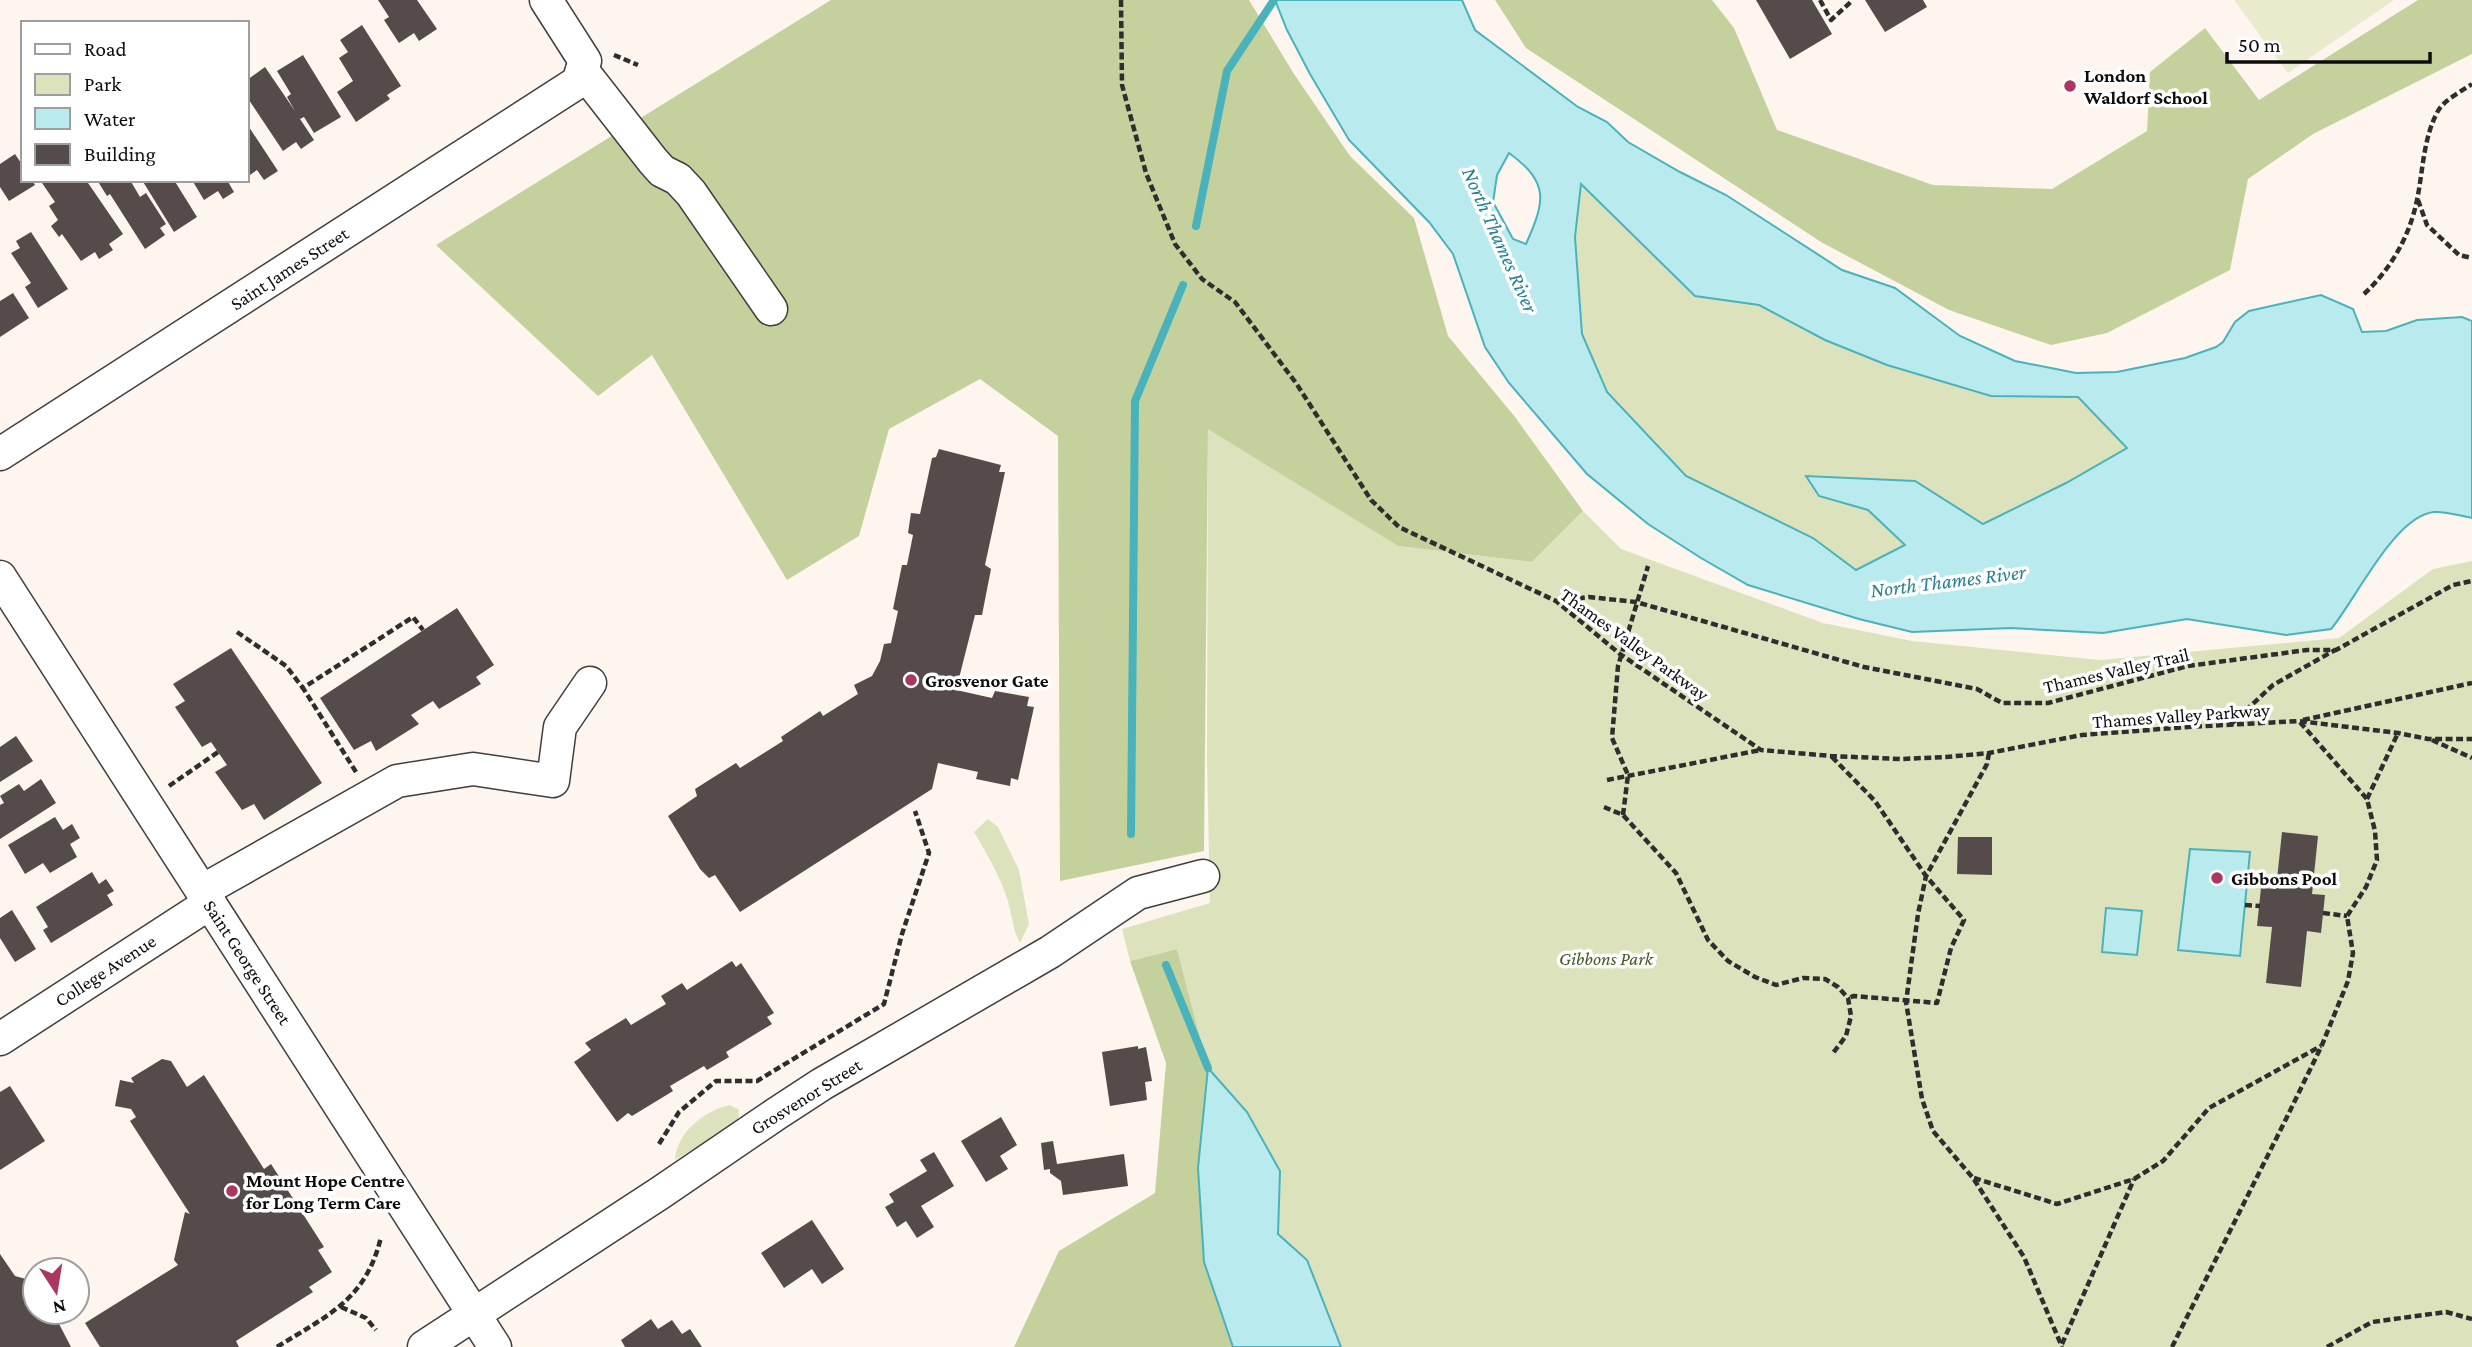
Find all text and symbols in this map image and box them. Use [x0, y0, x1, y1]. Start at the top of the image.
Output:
legend [21, 21, 248, 182]
scale bar [2227, 21, 2430, 65]
text: 50 m [2238, 33, 2281, 57]
text: Road [84, 37, 127, 61]
place label: London Waldorf School [2083, 65, 2208, 108]
text: Park [84, 72, 121, 96]
marker: London Waldorf School [2062, 78, 2078, 94]
text: Water [84, 107, 136, 131]
text: Building [84, 142, 156, 166]
water label: North Thames River [1457, 164, 1543, 317]
street label: Saint James Street [226, 222, 353, 314]
water label: North Thames River [1869, 559, 2028, 602]
street label: Thames Valley Parkway [1556, 584, 1713, 705]
street label: Thames Valley Trail [2041, 644, 2191, 697]
place label: Grosvenor Gate [925, 670, 1049, 691]
marker: Grosvenor Gate [903, 672, 919, 688]
street label: Thames Valley Parkway [2091, 699, 2271, 732]
place label: Gibbons Pool [2231, 868, 2338, 889]
marker: Gibbons Pool [2209, 870, 2225, 886]
street label: Saint George Street [199, 896, 296, 1029]
street label: College Avenue [51, 930, 160, 1011]
park label: Gibbons Park [1559, 948, 1654, 969]
street label: Grosvenor Street [747, 1054, 866, 1139]
place label: Mount Hope Centre for Long Term Care [246, 1170, 405, 1213]
marker: Mount Hope Centre for Long Term Care [224, 1183, 240, 1199]
north arrow [21, 1256, 91, 1326]
text: N [51, 1296, 68, 1319]

